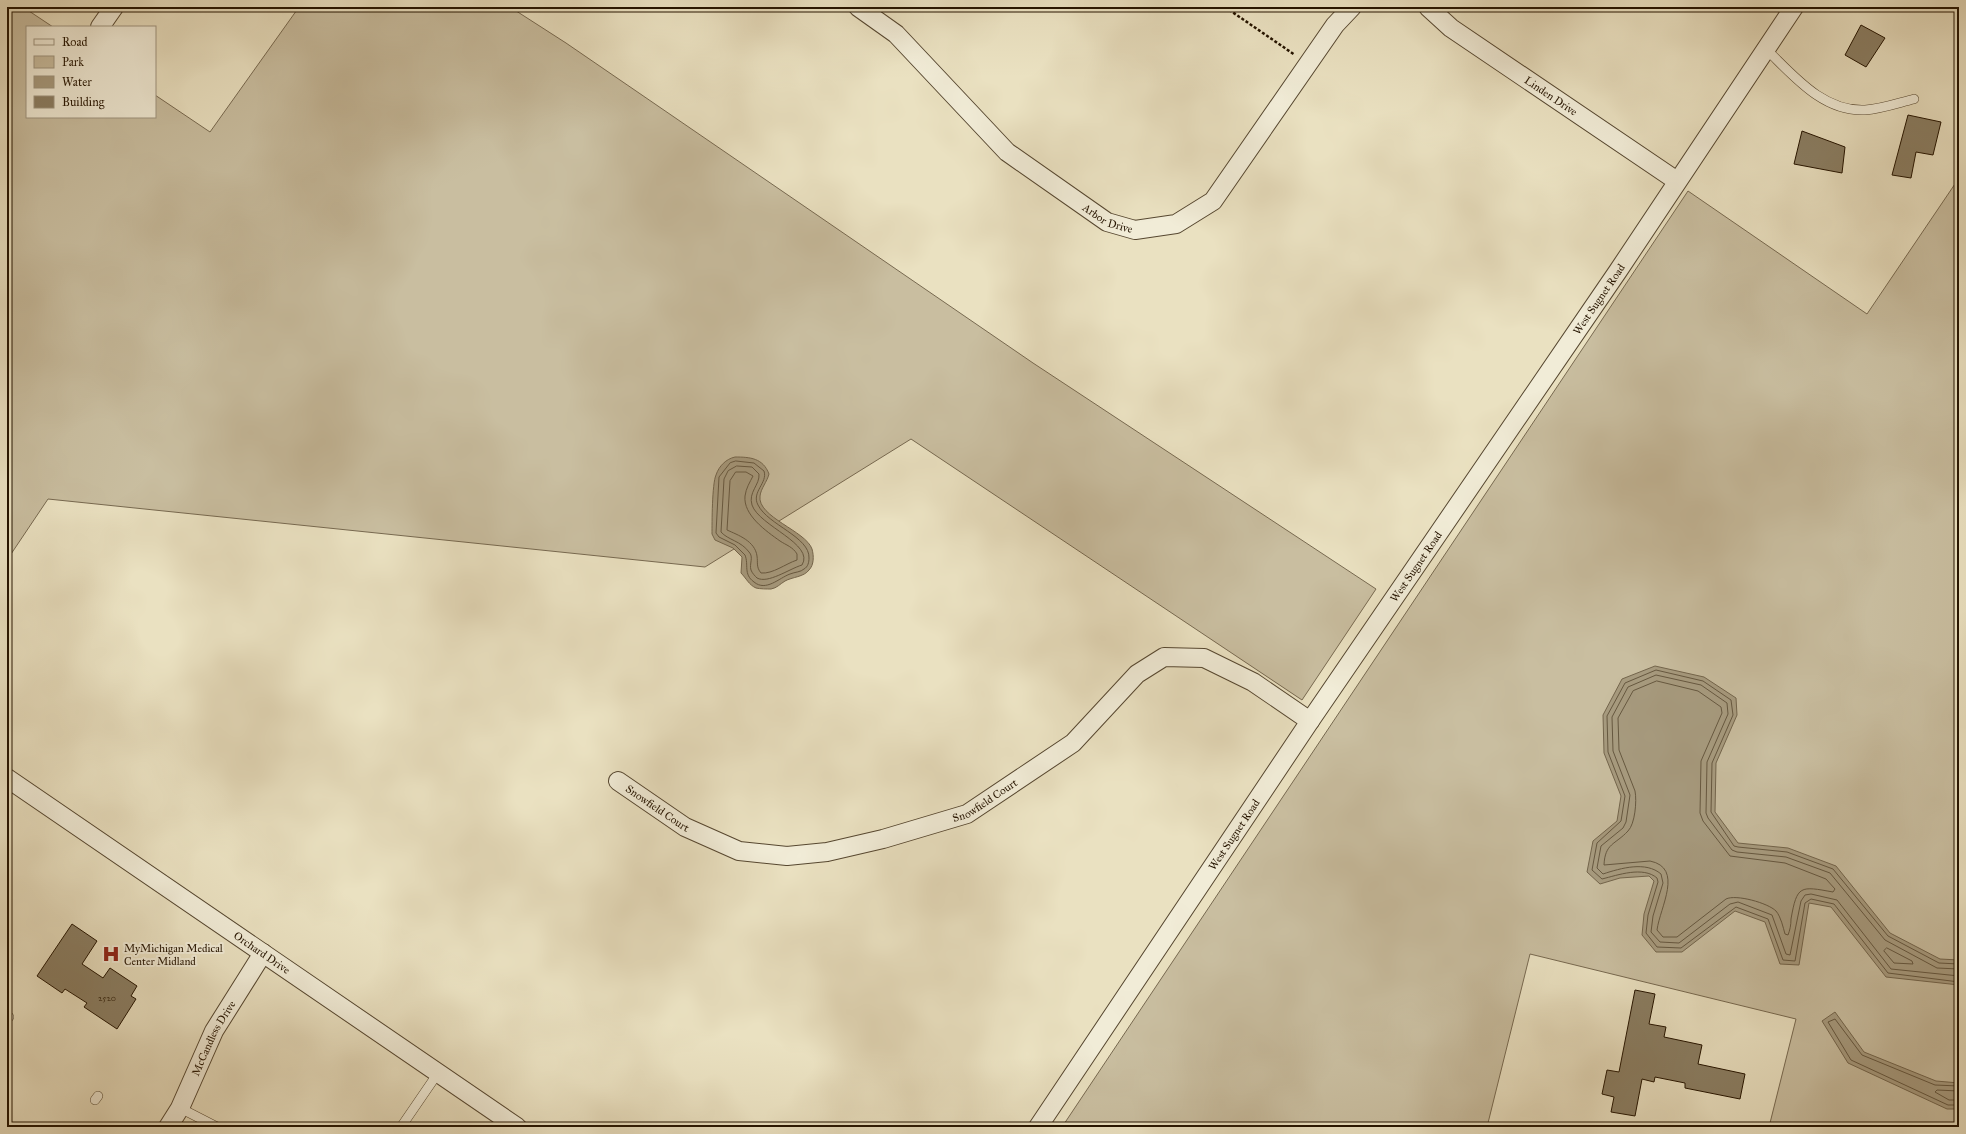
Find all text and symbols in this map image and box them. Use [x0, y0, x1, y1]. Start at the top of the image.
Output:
legend [26, 26, 156, 118]
text: Road [62, 35, 88, 49]
text: Park [62, 55, 84, 69]
street label: Linden Drive [1522, 73, 1580, 118]
text: Water [62, 75, 92, 89]
text: Building [62, 95, 105, 110]
street label: Arbor Drive [1080, 200, 1135, 236]
street label: West Sugnet Road [1570, 261, 1628, 337]
street label: West Sugnet Road [1387, 528, 1445, 604]
street label: Snowfield Court [951, 776, 1020, 824]
street label: Snowfield Court [623, 782, 691, 834]
street label: West Sugnet Road [1206, 796, 1263, 872]
street label: Orchard Drive [231, 929, 293, 977]
place label: MyMichigan Medical Center Midland [124, 942, 223, 968]
hospital icon: MyMichigan Medical Center Midland [101, 944, 121, 964]
house number: 2520 [98, 992, 116, 1003]
street label: McCandless Drive [189, 998, 238, 1078]

